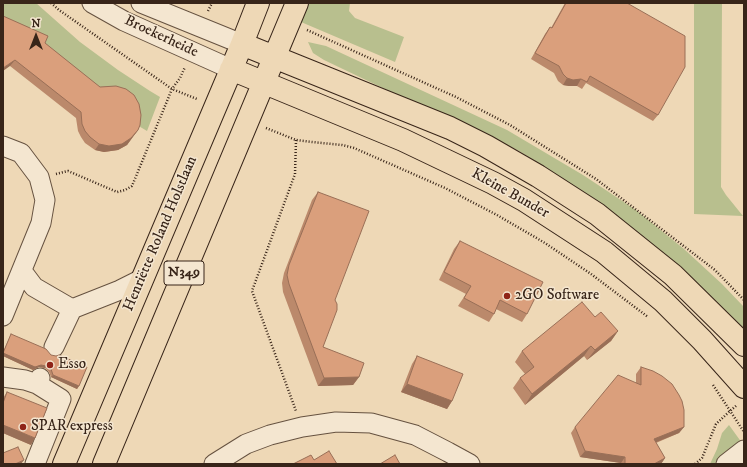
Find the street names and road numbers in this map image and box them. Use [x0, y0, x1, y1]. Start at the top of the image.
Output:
street label: Broekerheide [121, 12, 201, 62]
street label: Henriëtte Roland Holstlaan [120, 154, 202, 314]
street label: Kleine Bunder [468, 165, 552, 223]
road number: N349 [164, 261, 204, 285]

